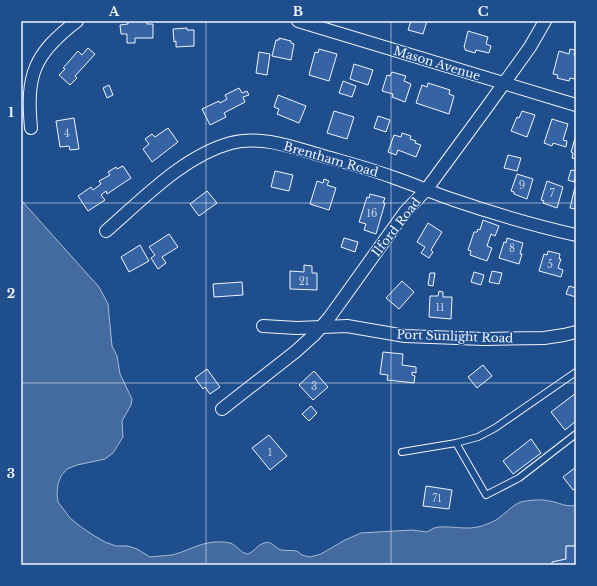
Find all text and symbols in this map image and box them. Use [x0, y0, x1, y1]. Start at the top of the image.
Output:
text: A [108, 3, 120, 20]
text: B [293, 3, 303, 20]
text: C [478, 3, 489, 20]
street label: Mason Avenue [392, 43, 482, 83]
text: 1 [8, 104, 14, 121]
house number: 4 [64, 127, 70, 140]
street label: Brentham Road [282, 138, 380, 180]
house number: 9 [519, 179, 525, 192]
house number: 7 [549, 187, 555, 200]
street label: Ilford Road [368, 195, 424, 259]
house number: 16 [367, 207, 377, 220]
house number: 8 [509, 242, 515, 255]
house number: 5 [547, 258, 553, 271]
house number: 21 [299, 275, 309, 288]
text: 2 [7, 285, 15, 302]
house number: 11 [436, 301, 444, 314]
street label: Port Sunlight Road [396, 326, 514, 346]
house number: 3 [311, 380, 317, 393]
house number: 1 [268, 446, 272, 459]
text: 3 [7, 465, 15, 482]
house number: 71 [432, 492, 442, 505]

